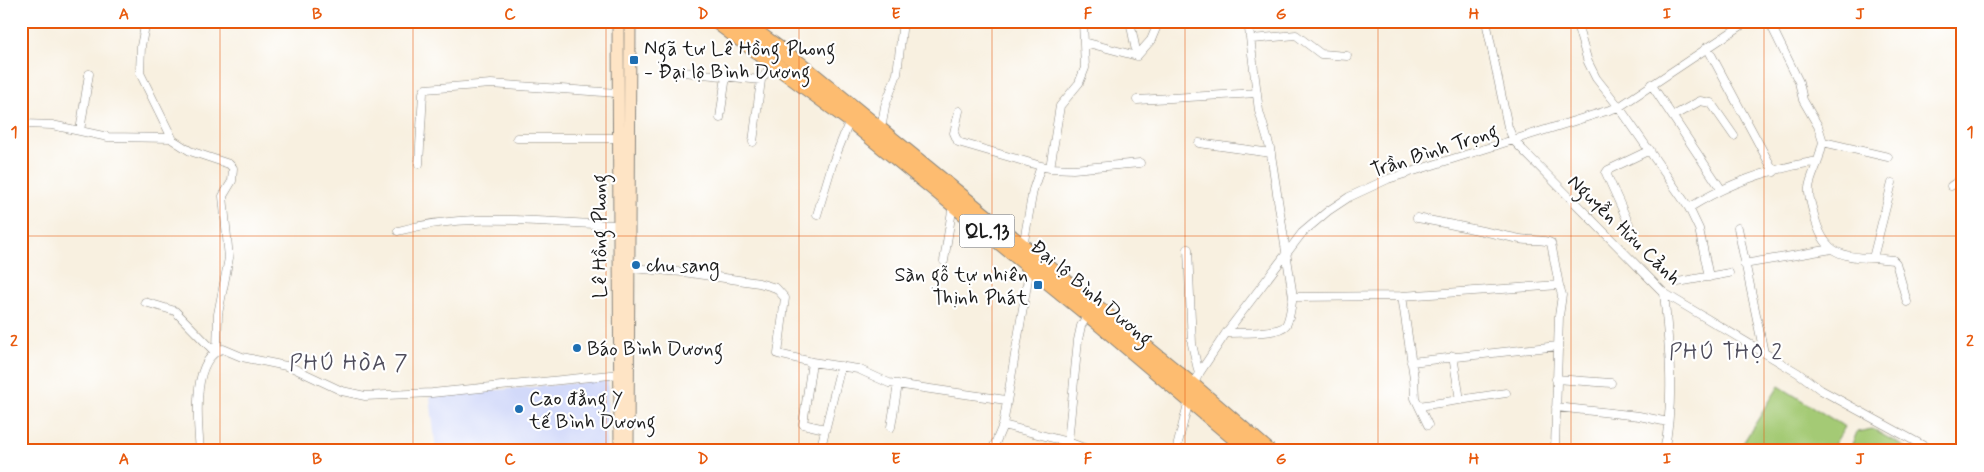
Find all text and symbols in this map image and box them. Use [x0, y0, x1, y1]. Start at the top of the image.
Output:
text: A [119, 4, 129, 25]
text: B [312, 4, 322, 25]
text: C [504, 4, 516, 25]
text: D [697, 4, 709, 25]
text: E [891, 4, 901, 25]
text: F [1084, 4, 1093, 25]
text: G [1276, 4, 1287, 25]
text: H [1469, 4, 1480, 25]
text: I [1663, 4, 1672, 25]
text: J [1855, 4, 1865, 25]
place label: Ngã tư Lê Hồng Phong - Đại lộ Bình Dương [644, 36, 835, 88]
marker: Ngã tư Lê Hồng Phong - Đại lộ Bình Dương [628, 54, 640, 66]
street label: Trần Bình Trọng [1367, 118, 1502, 187]
text: 1 [10, 122, 18, 143]
text: 1 [1966, 122, 1974, 143]
street label: Nguyễn Hữu Cảnh [1560, 169, 1687, 293]
street label: Lê Hồng Phong [587, 174, 616, 298]
road number: QL.13 [960, 215, 1014, 248]
street label: Đại lộ Bình Dương [1023, 234, 1158, 354]
place label: chu sang [646, 253, 719, 281]
marker: chu sang [630, 259, 642, 271]
place label: Sàn gỗ tự nhiên Thịnh Phát [894, 262, 1028, 312]
marker: Sàn gỗ tự nhiên Thịnh Phát [1032, 279, 1044, 291]
text: 2 [10, 331, 18, 352]
text: 2 [1966, 331, 1974, 352]
place label: Báo Bình Dương [587, 336, 723, 365]
district label: PHÚ THỌ 2 [1669, 339, 1783, 367]
marker: Báo Bình Dương [571, 342, 583, 354]
district label: PHÚ HÒA 7 [289, 350, 409, 378]
place label: Cao đẳng Y tế Bình Dương [528, 386, 656, 438]
marker: Cao đẳng Y tế Bình Dương [513, 403, 525, 415]
text: A [119, 449, 129, 470]
text: B [312, 449, 322, 470]
text: C [504, 449, 516, 470]
text: D [697, 449, 709, 470]
text: E [891, 449, 901, 470]
text: F [1084, 449, 1093, 470]
text: G [1276, 449, 1287, 470]
text: H [1469, 449, 1480, 470]
text: I [1663, 449, 1672, 470]
text: J [1855, 449, 1865, 470]

